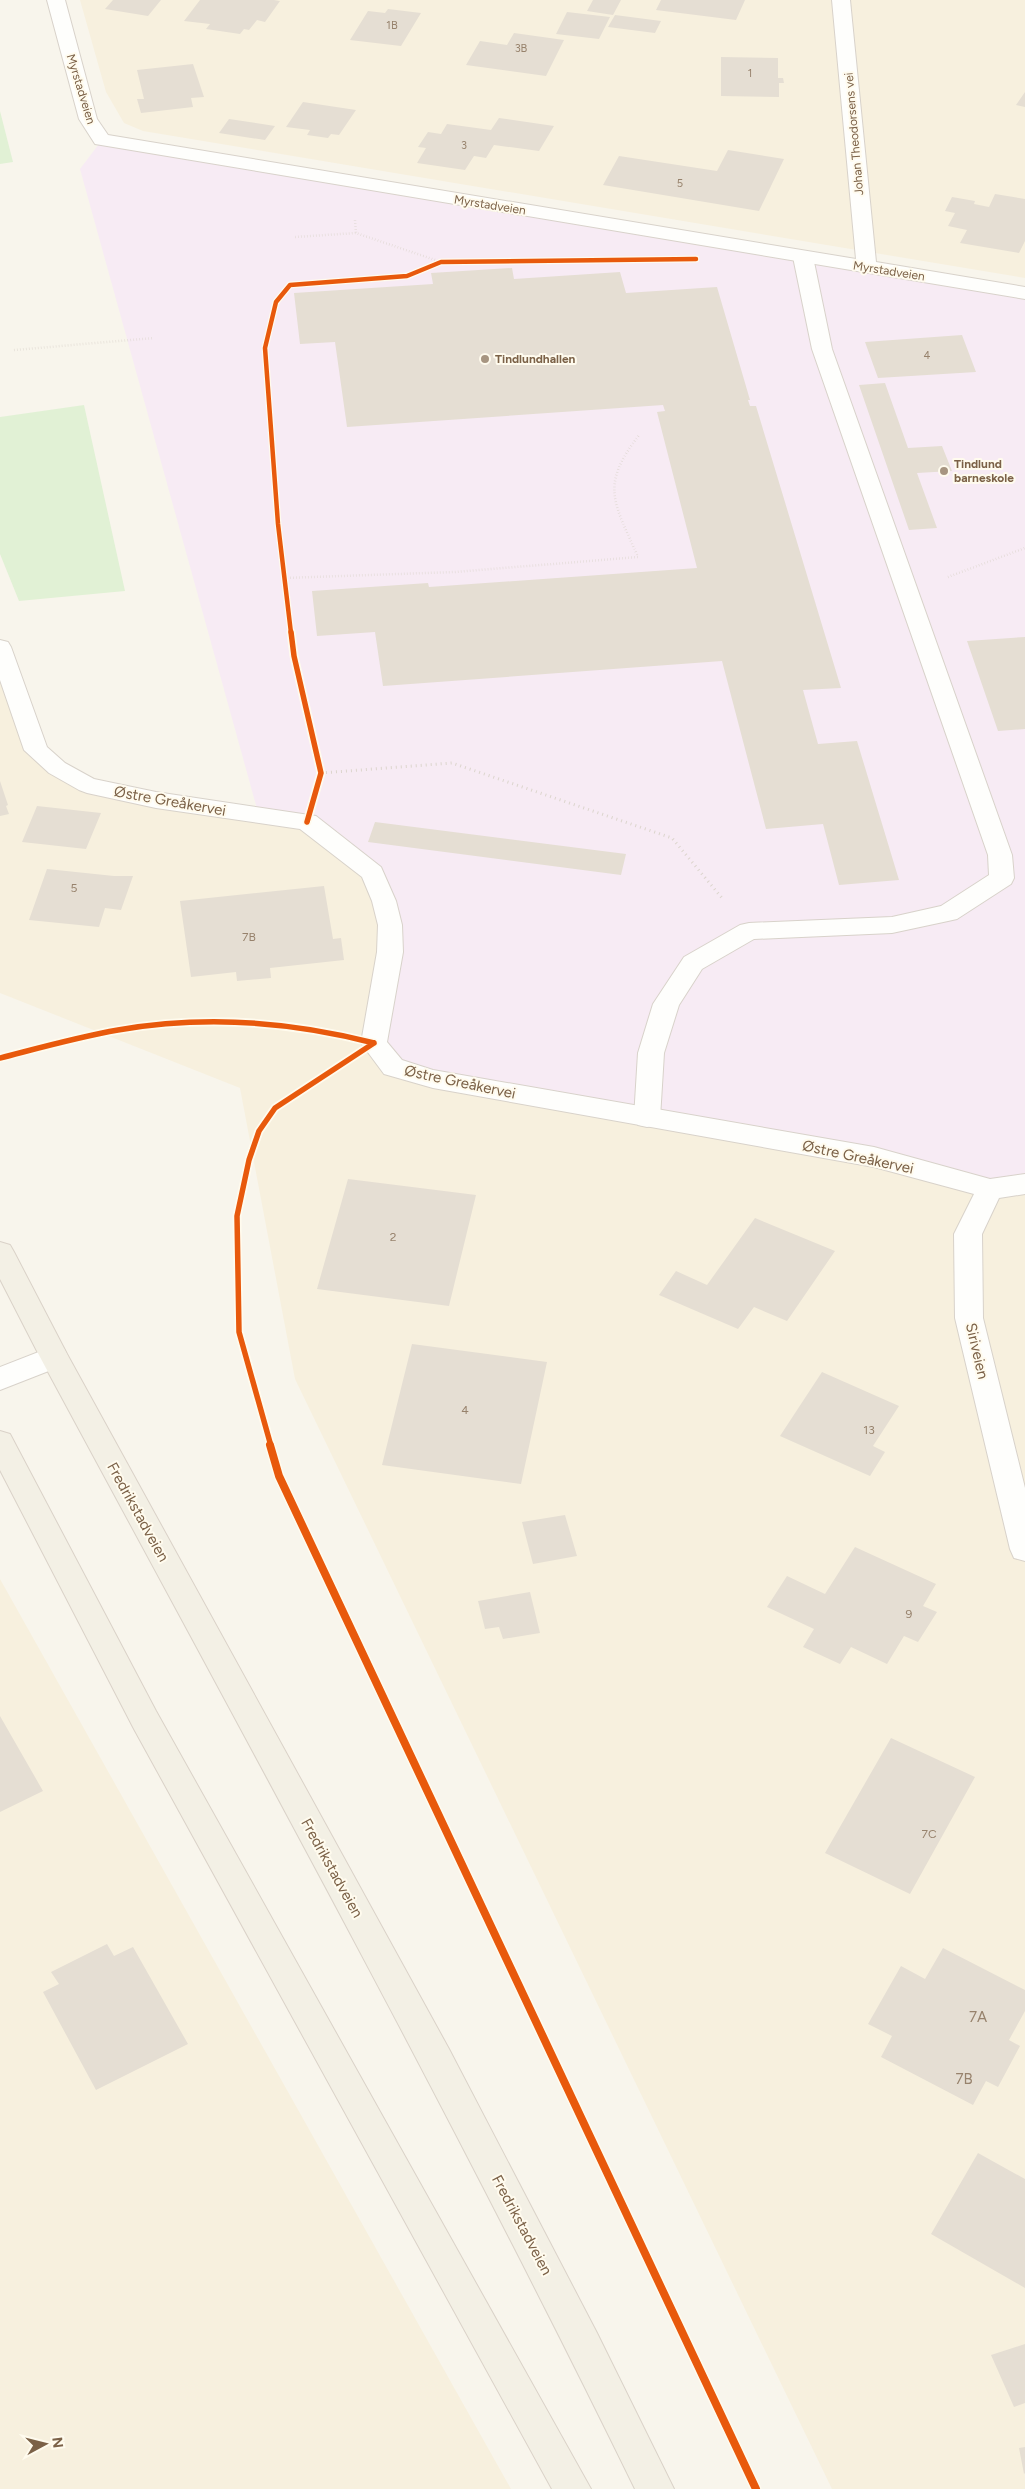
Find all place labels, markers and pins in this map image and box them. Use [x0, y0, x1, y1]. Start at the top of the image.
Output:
place label: Tindlundhallen [495, 352, 576, 366]
marker: Tindlundhallen [479, 353, 491, 365]
place label: Tindlund barneskole [954, 457, 1014, 485]
marker: Tindlund barneskole [938, 465, 950, 477]

